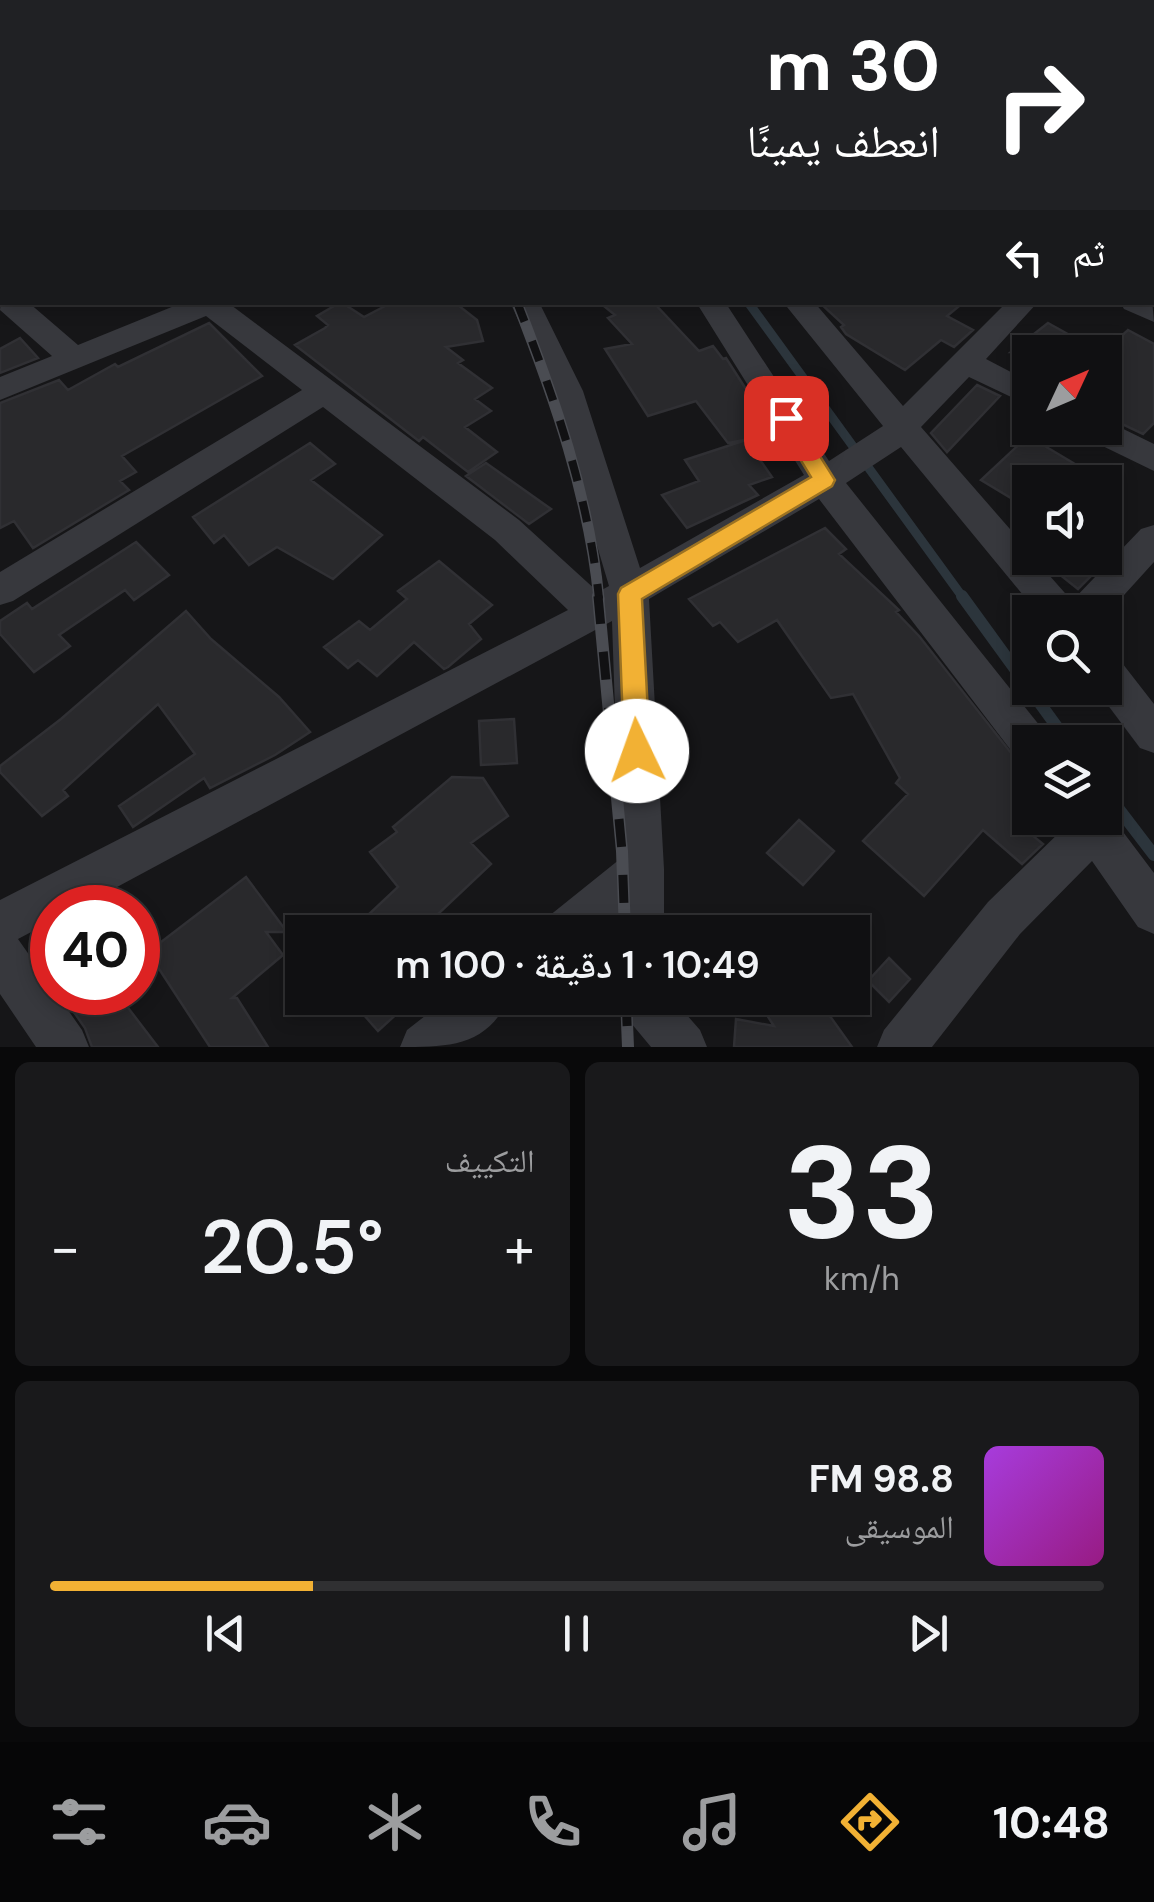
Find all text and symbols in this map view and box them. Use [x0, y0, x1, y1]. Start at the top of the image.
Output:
text: 30 m [766, 21, 940, 112]
icon: right [975, 40, 1105, 170]
text: انعطف يمينًا [746, 112, 940, 171]
text: ثم [1072, 228, 1105, 278]
icon: left [997, 230, 1052, 285]
north arrow [1012, 335, 1122, 445]
map controls [1012, 335, 1122, 835]
pin [744, 376, 829, 461]
icon: arrive [759, 391, 814, 446]
button: sound [1012, 465, 1122, 575]
button: search [1012, 595, 1122, 705]
position arrow [585, 699, 689, 803]
button: layers [1012, 725, 1122, 835]
speed limit sign: 40 [30, 885, 160, 1015]
text: 10:49 · 1 دقيقة · 100 m [395, 940, 760, 990]
text: 33 [783, 1108, 940, 1277]
text: التكييف [445, 1140, 535, 1182]
text: 20.5° [201, 1199, 384, 1296]
text: − [50, 1212, 80, 1284]
text: + [504, 1212, 534, 1284]
text: km/h [824, 1258, 900, 1300]
text: 98.8 FM [809, 1454, 954, 1504]
text: الموسيقى [844, 1506, 954, 1548]
icon: previous [198, 1606, 253, 1661]
icon: pause [549, 1606, 604, 1661]
icon: next [901, 1606, 956, 1661]
icon: filters [44, 1787, 114, 1857]
icon: car [202, 1787, 272, 1857]
icon: climate [360, 1787, 430, 1857]
icon: phone [518, 1787, 588, 1857]
icon: music [677, 1787, 747, 1857]
icon: directions [835, 1787, 905, 1857]
text: 10:48 [993, 1793, 1110, 1852]

